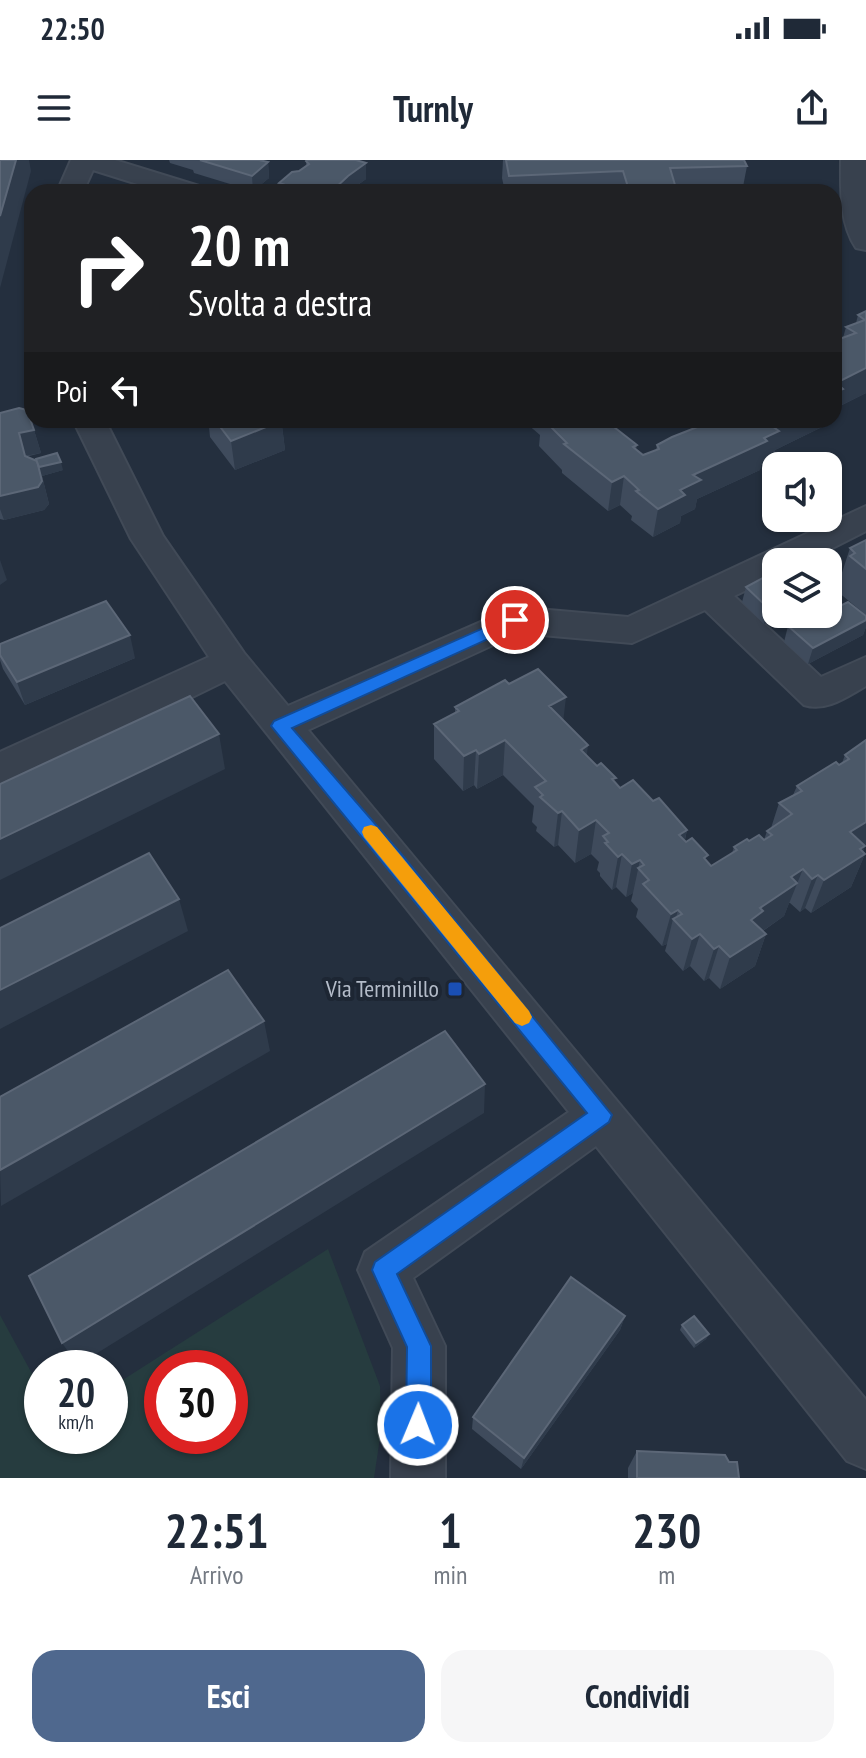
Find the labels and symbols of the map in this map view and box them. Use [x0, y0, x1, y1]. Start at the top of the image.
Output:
pin [481, 586, 549, 654]
place label: Via Terminillo [325, 973, 439, 1004]
marker: Via Terminillo [446, 980, 464, 998]
speed limit sign: 30 [144, 1350, 248, 1454]
position arrow [376, 1383, 460, 1467]

